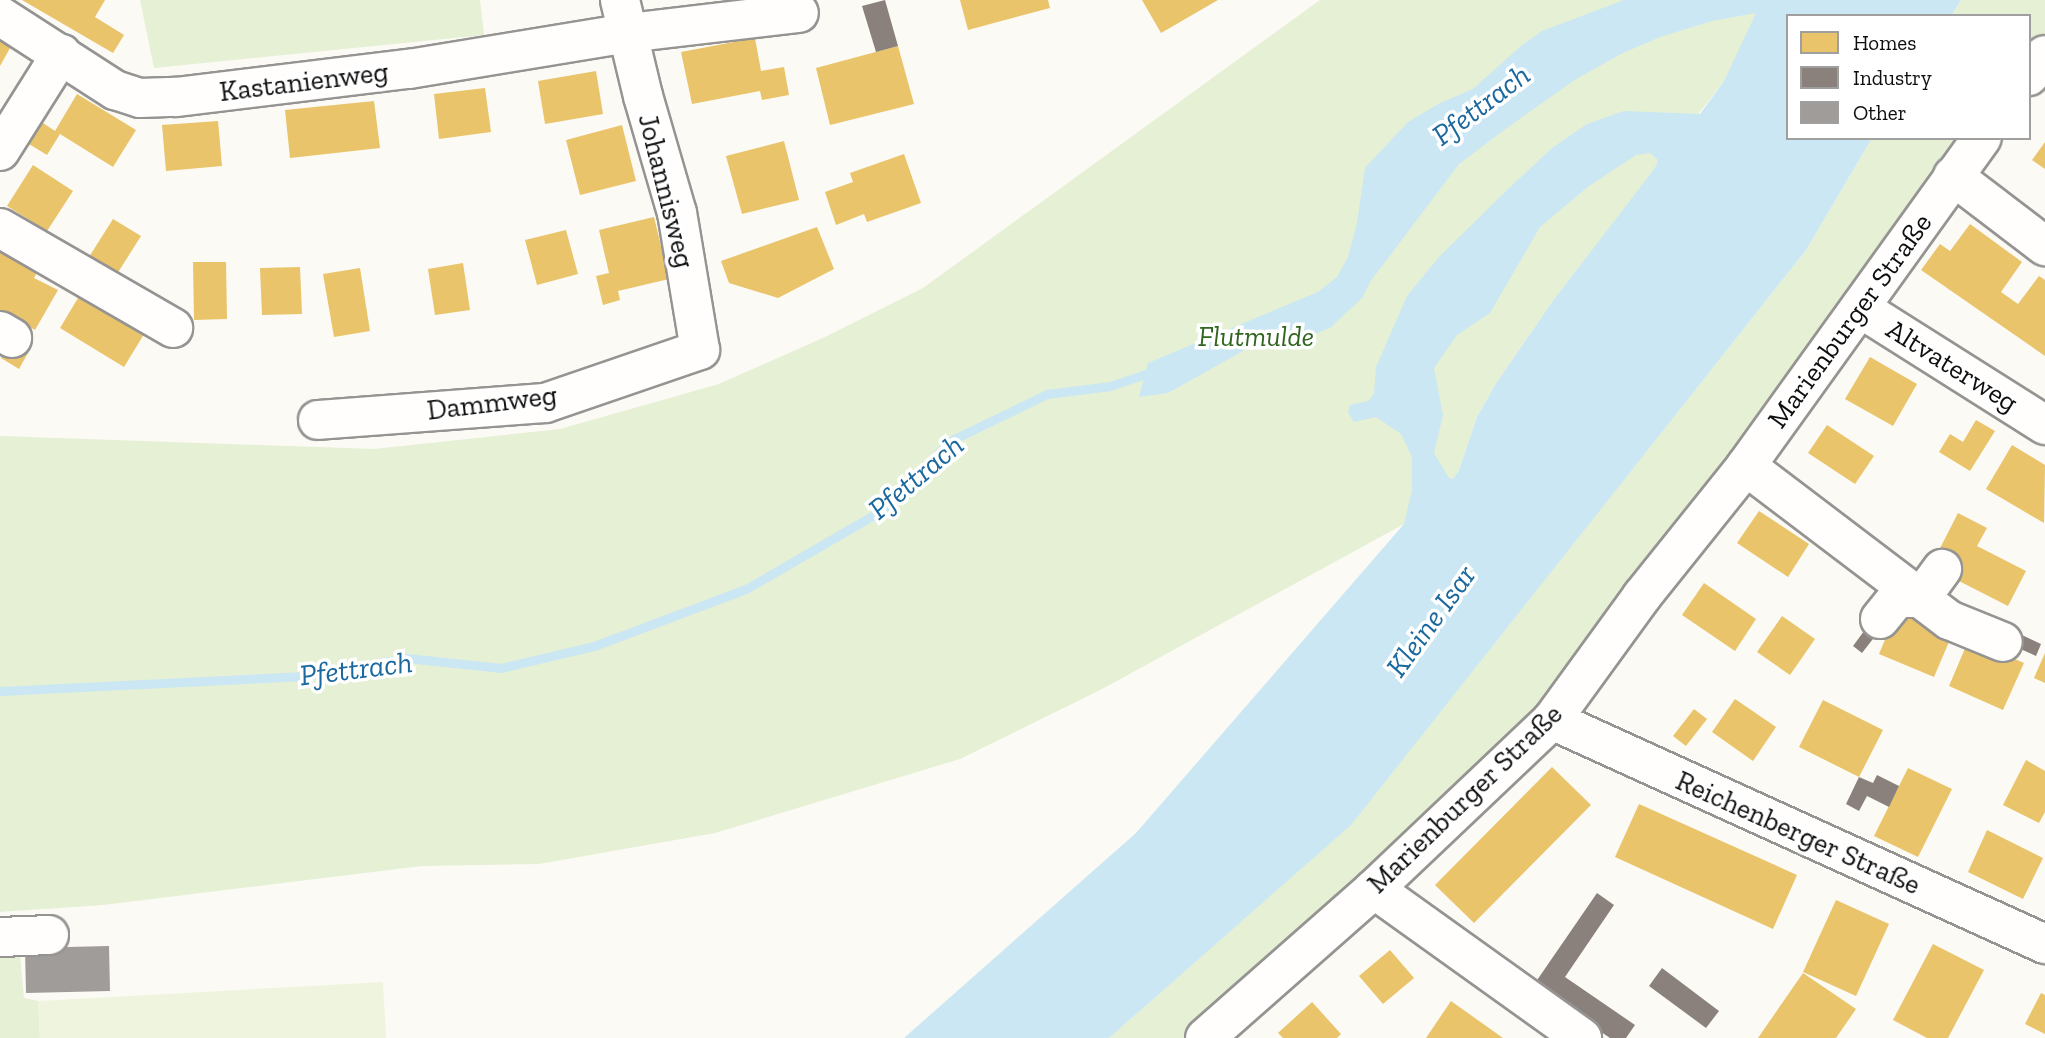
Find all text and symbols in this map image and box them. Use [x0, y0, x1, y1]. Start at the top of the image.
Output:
legend [1786, 14, 2031, 140]
text: Homes [1853, 30, 1916, 55]
street label: Kastanienweg [218, 55, 390, 109]
water label: Pfettrach [1425, 57, 1537, 153]
text: Industry [1853, 65, 1932, 90]
text: Other [1853, 100, 1907, 125]
street label: Johannisweg [631, 111, 701, 271]
street label: Marienburger Straße [1761, 207, 1939, 435]
street label: Altvaterweg [1880, 312, 2024, 420]
park label: Flutmulde [1198, 320, 1314, 354]
street label: Dammweg [425, 378, 559, 428]
water label: Pfettrach [861, 427, 971, 527]
water label: Kleine Isar [1378, 558, 1484, 684]
water label: Pfettrach [298, 644, 414, 694]
street label: Marienburger Straße [1361, 697, 1569, 901]
street label: Reichenberger Straße [1670, 764, 1926, 902]

